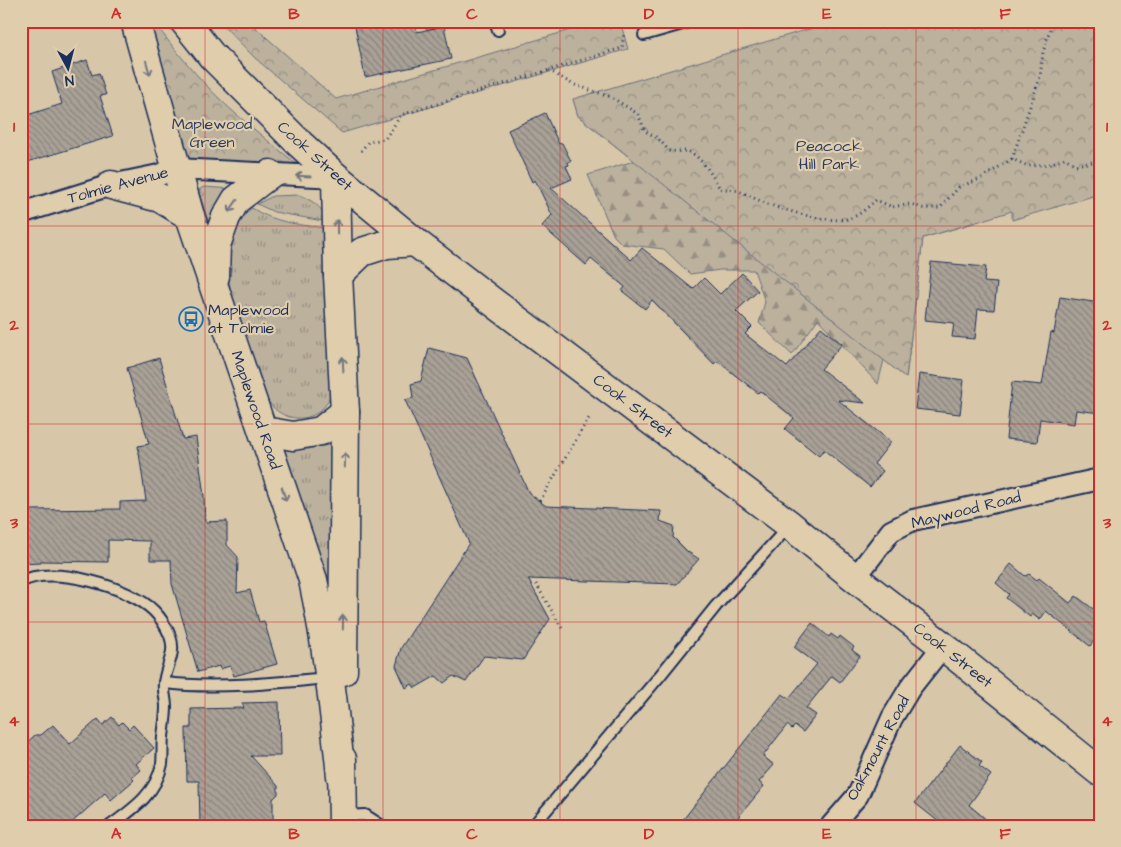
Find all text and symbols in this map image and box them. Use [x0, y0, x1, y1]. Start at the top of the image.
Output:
text: A [111, 3, 122, 25]
text: B [288, 3, 300, 25]
text: C [466, 3, 478, 25]
text: D [644, 3, 655, 25]
text: E [822, 3, 832, 25]
text: F [999, 3, 1011, 25]
north arrow [42, 42, 92, 92]
one-way arrow [144, 60, 153, 76]
text: N [64, 69, 75, 90]
park label: Maplewood Green [172, 113, 252, 153]
text: 1 [13, 116, 16, 138]
street label: Cook Street [272, 116, 358, 196]
text: 1 [1106, 116, 1109, 138]
park label: Peacock Hill Park [796, 135, 862, 175]
street label: Tolmie Avenue [65, 161, 171, 209]
one-way arrow [295, 171, 312, 181]
one-way arrow [228, 199, 238, 213]
one-way arrow [332, 219, 342, 235]
place label: Maplewood at Tolmie [208, 299, 289, 339]
bus stop icon: Maplewood at Tolmie [178, 306, 204, 332]
text: 2 [8, 314, 19, 336]
text: 2 [1101, 314, 1112, 336]
street label: Maplewood Road [225, 348, 287, 472]
one-way arrow [338, 356, 347, 372]
street label: Cook Street [588, 369, 678, 444]
one-way arrow [340, 452, 350, 468]
one-way arrow [280, 485, 289, 501]
street label: Maywood Road [909, 486, 1023, 535]
text: 3 [9, 512, 19, 534]
text: 3 [1102, 512, 1112, 534]
one-way arrow [338, 615, 348, 631]
street label: Cook Street [909, 617, 998, 693]
street label: Oakmount Road [841, 692, 915, 804]
text: 4 [9, 710, 20, 732]
text: 4 [1102, 710, 1113, 732]
text: A [111, 823, 122, 845]
text: B [288, 823, 300, 845]
text: C [466, 823, 478, 845]
text: D [644, 823, 655, 845]
text: E [822, 823, 832, 845]
text: F [999, 823, 1011, 845]

